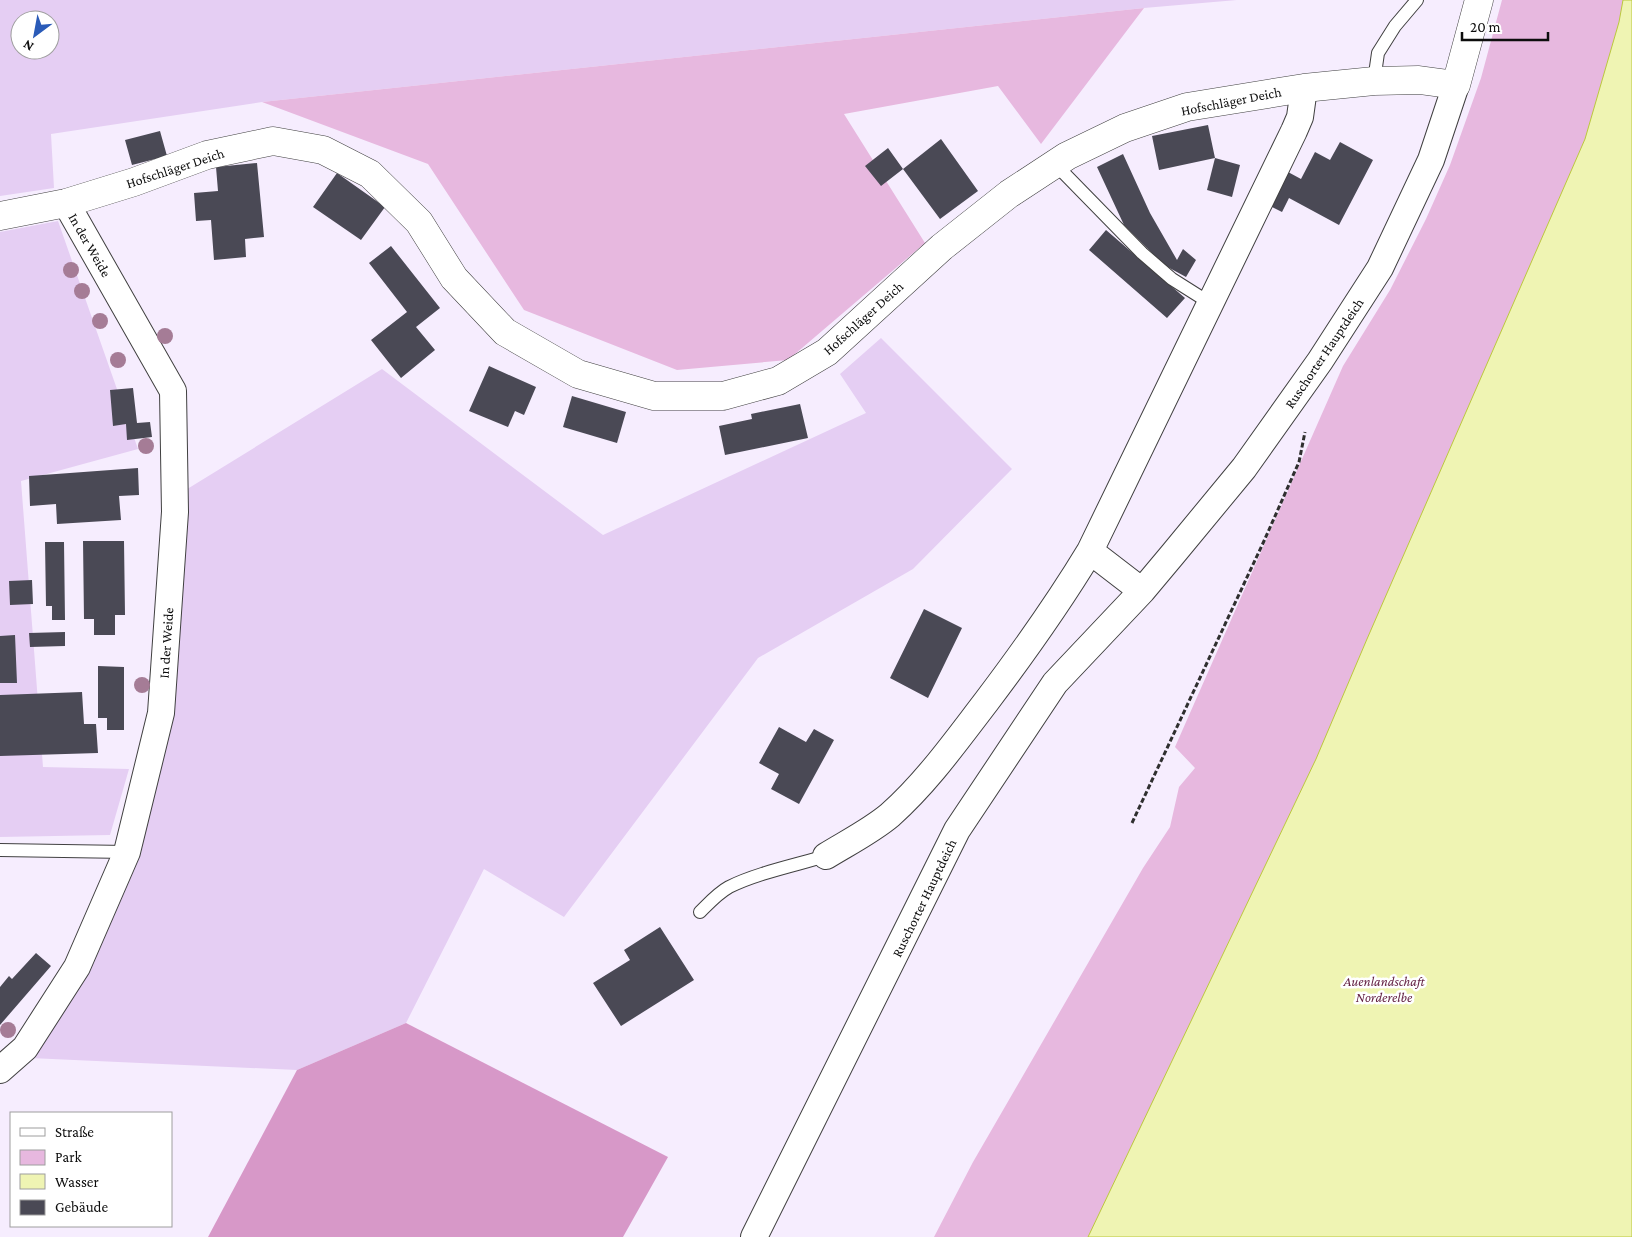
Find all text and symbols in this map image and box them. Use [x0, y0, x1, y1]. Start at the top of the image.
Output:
north arrow [10, 10, 60, 60]
scale bar [1462, 10, 1548, 42]
text: 20 m [1470, 19, 1501, 35]
text: N [19, 36, 36, 55]
street label: Hofschläger Deich [1179, 83, 1283, 119]
street label: Hofschläger Deich [124, 144, 226, 191]
street label: In der Weide [65, 210, 115, 280]
street label: Hofschläger Deich [820, 278, 907, 358]
street label: Ruschorter Hauptdeich [1281, 294, 1367, 411]
street label: In der Weide [156, 607, 176, 679]
street label: Ruschorter Hauptdeich [888, 836, 960, 960]
park label: Auenlandschaft Norderelbe [1342, 973, 1425, 1005]
legend [10, 1112, 172, 1227]
text: Straße [55, 1124, 94, 1140]
text: Park [55, 1149, 82, 1165]
text: Wasser [55, 1174, 99, 1190]
text: Gebäude [55, 1199, 109, 1215]

